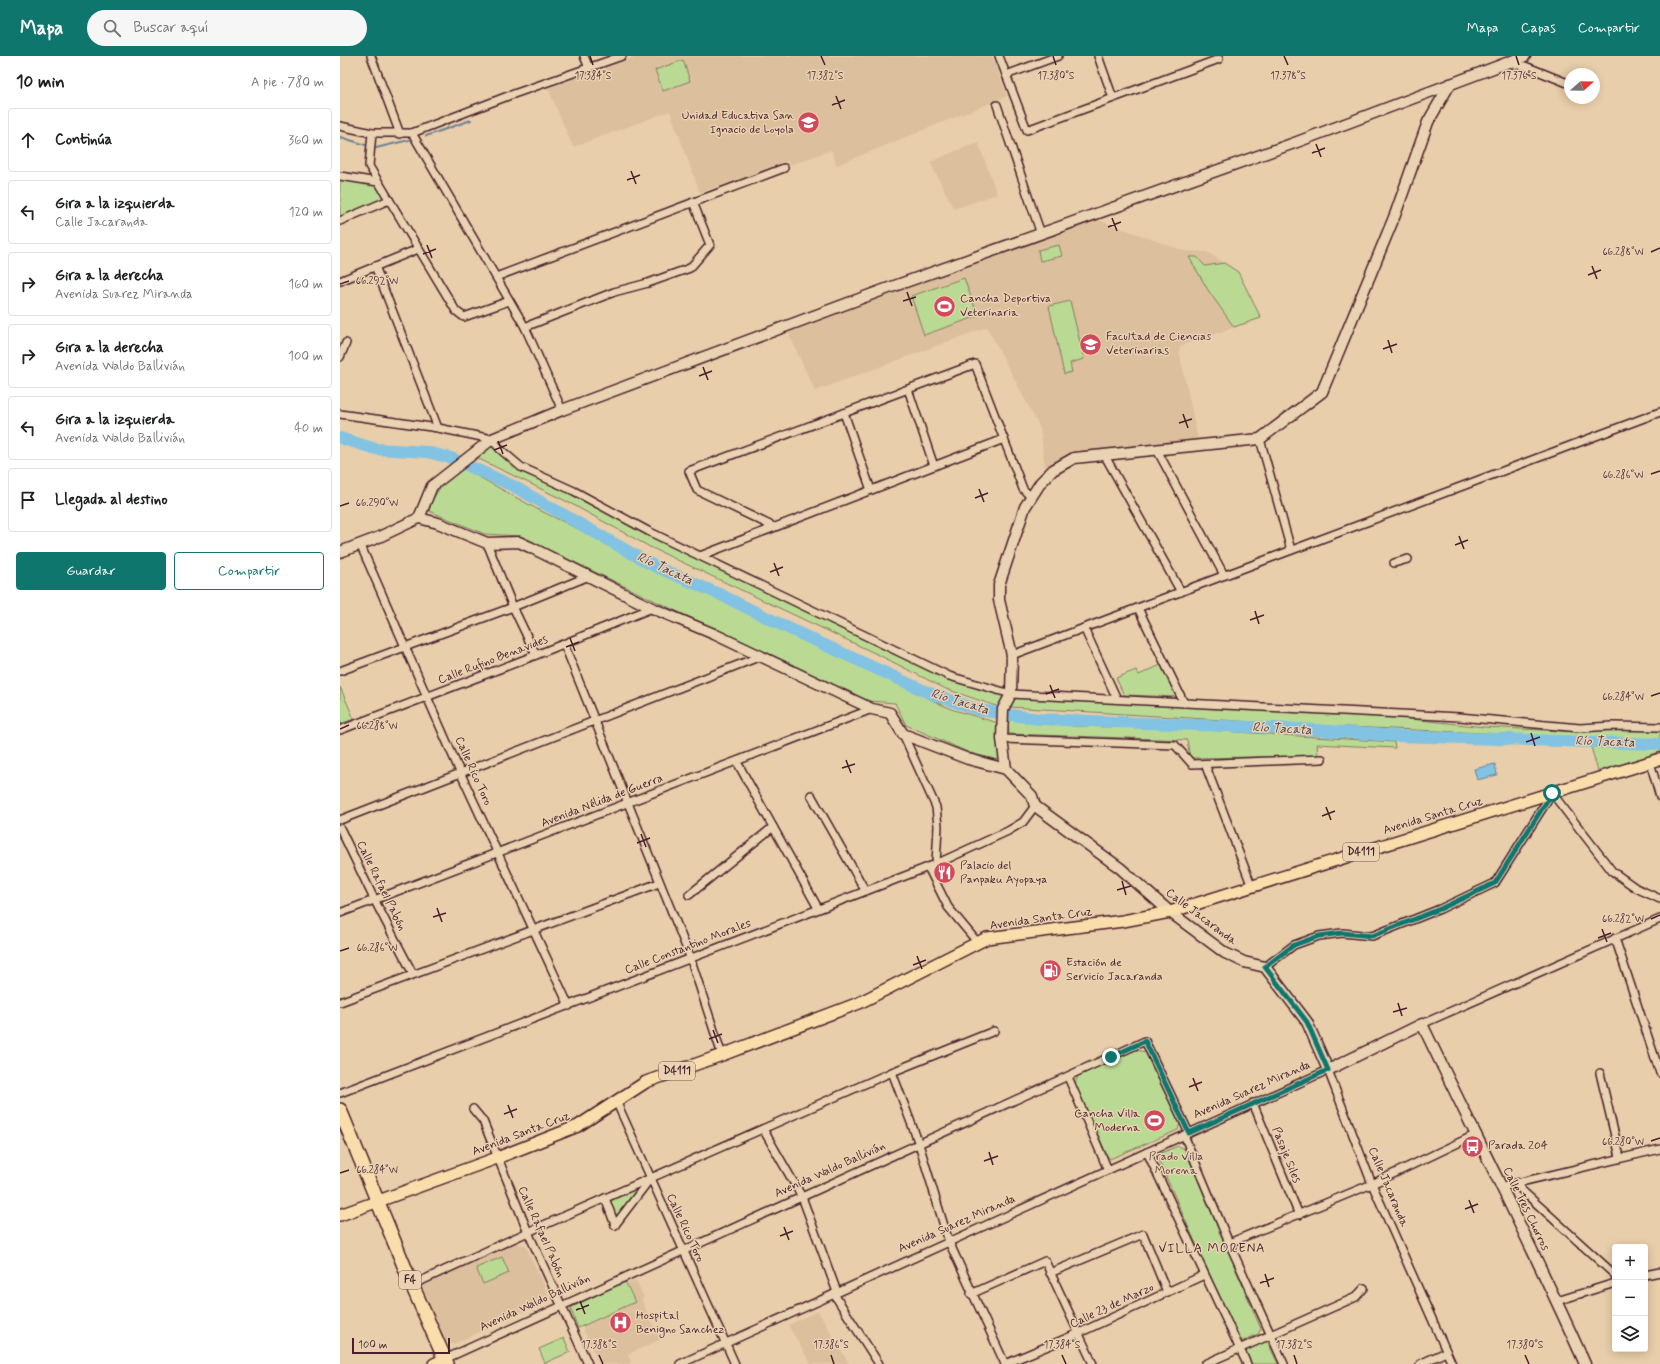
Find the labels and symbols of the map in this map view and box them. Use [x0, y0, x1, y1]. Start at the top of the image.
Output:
north arrow [1564, 68, 1600, 104]
text: 17.384°S [575, 69, 612, 83]
text: 17.382°S [807, 69, 844, 83]
text: 17.380°S [1038, 69, 1075, 83]
text: 17.378°S [1270, 69, 1306, 83]
text: 17.376°S [1501, 69, 1537, 83]
place label: Unidad Educativa San Ignacio de Loyola [682, 108, 795, 138]
school or university icon: Unidad Educativa San Ignacio de Loyola [796, 110, 822, 136]
text: 66.288°W [1602, 245, 1644, 259]
text: 66.292°W [356, 274, 398, 288]
place label: Cancha Deportiva Veterinaria [960, 291, 1051, 321]
sports icon: Cancha Deportiva Veterinaria [931, 293, 957, 319]
place label: Facultad de Ciencias Veterinarias [1106, 329, 1212, 359]
school or university icon: Facultad de Ciencias Veterinarias [1077, 331, 1103, 357]
text: 66.286°W [1603, 468, 1643, 482]
text: 66.290°W [356, 496, 398, 510]
water label: Río Tacata [634, 549, 696, 590]
street label: Calle Rufino Benavides [436, 632, 550, 688]
water label: Río Tacata [929, 685, 991, 719]
text: 66.284°W [1602, 690, 1644, 704]
text: 66.288°W [356, 719, 398, 733]
water label: Río Tacata [1252, 719, 1313, 739]
water label: Río Tacata [1575, 732, 1636, 752]
street label: Calle Rico Toro [451, 734, 495, 808]
street label: Avenida Nélida de Guerra [539, 770, 665, 832]
route start [1543, 784, 1561, 802]
street label: Avenida Santa Cruz [1381, 793, 1485, 839]
street label: Calle Rafael Pabón [352, 838, 410, 934]
road number: D4111 [1343, 843, 1379, 861]
place label: Palacio del Panpaku Ayopaya [960, 858, 1048, 888]
restaurant icon: Palacio del Panpaku Ayopaya [931, 860, 957, 886]
street label: Calle Jacaranda [1162, 885, 1240, 950]
street label: Avenida Santa Cruz [989, 904, 1093, 934]
text: 66.282°W [1602, 912, 1644, 926]
street label: Calle Constantino Morales [623, 915, 753, 979]
text: 66.286°W [357, 941, 397, 955]
place label: Estación de Servicio Jacaranda [1066, 955, 1163, 985]
fuel station icon: Estación de Servicio Jacaranda [1038, 957, 1064, 983]
route end [1102, 1048, 1120, 1066]
street label: Avenida Suarez Miranda [1191, 1057, 1313, 1123]
road number: D4111 [659, 1062, 695, 1080]
place label: Cancha Villa Moderna [1074, 1106, 1141, 1136]
street label: Avenida Santa Cruz [470, 1108, 572, 1160]
sports icon: Cancha Villa Moderna [1142, 1108, 1168, 1134]
street label: Pasaje Siles [1267, 1125, 1305, 1186]
bus stop icon: Parada 204 [1459, 1133, 1485, 1159]
text: 66.280°W [1602, 1135, 1644, 1149]
street label: Avenida Waldo Ballivián [772, 1138, 888, 1202]
place label: Parada 204 [1488, 1138, 1548, 1154]
street label: Calle Jacaranda [1364, 1145, 1412, 1230]
park label: Prado Villa Morena [1149, 1149, 1203, 1179]
text: 66.284°W [356, 1163, 398, 1177]
street label: Calle Tres Chorros [1499, 1164, 1554, 1254]
street label: Calle Rafael Pabón [514, 1184, 568, 1280]
street label: Calle Rico Toro [662, 1191, 708, 1265]
street label: Avenida Suarez Miranda [896, 1191, 1018, 1257]
district label: VILLA MORENA [1158, 1240, 1266, 1257]
street label: Avenida Waldo Ballivián [477, 1270, 593, 1336]
road number: F4 [399, 1271, 421, 1289]
street label: Calle 23 de Marzo [1067, 1279, 1157, 1332]
place label: Hospital Benigno Sanchez [636, 1308, 725, 1338]
hospital icon: Hospital Benigno Sanchez [607, 1310, 633, 1336]
scale bar [352, 1336, 450, 1355]
text: 17.388°S [581, 1338, 618, 1352]
text: 17.386°S [813, 1338, 849, 1352]
text: 17.384°S [1044, 1338, 1081, 1352]
text: 17.382°S [1276, 1338, 1313, 1352]
text: 17.380°S [1507, 1338, 1544, 1352]

